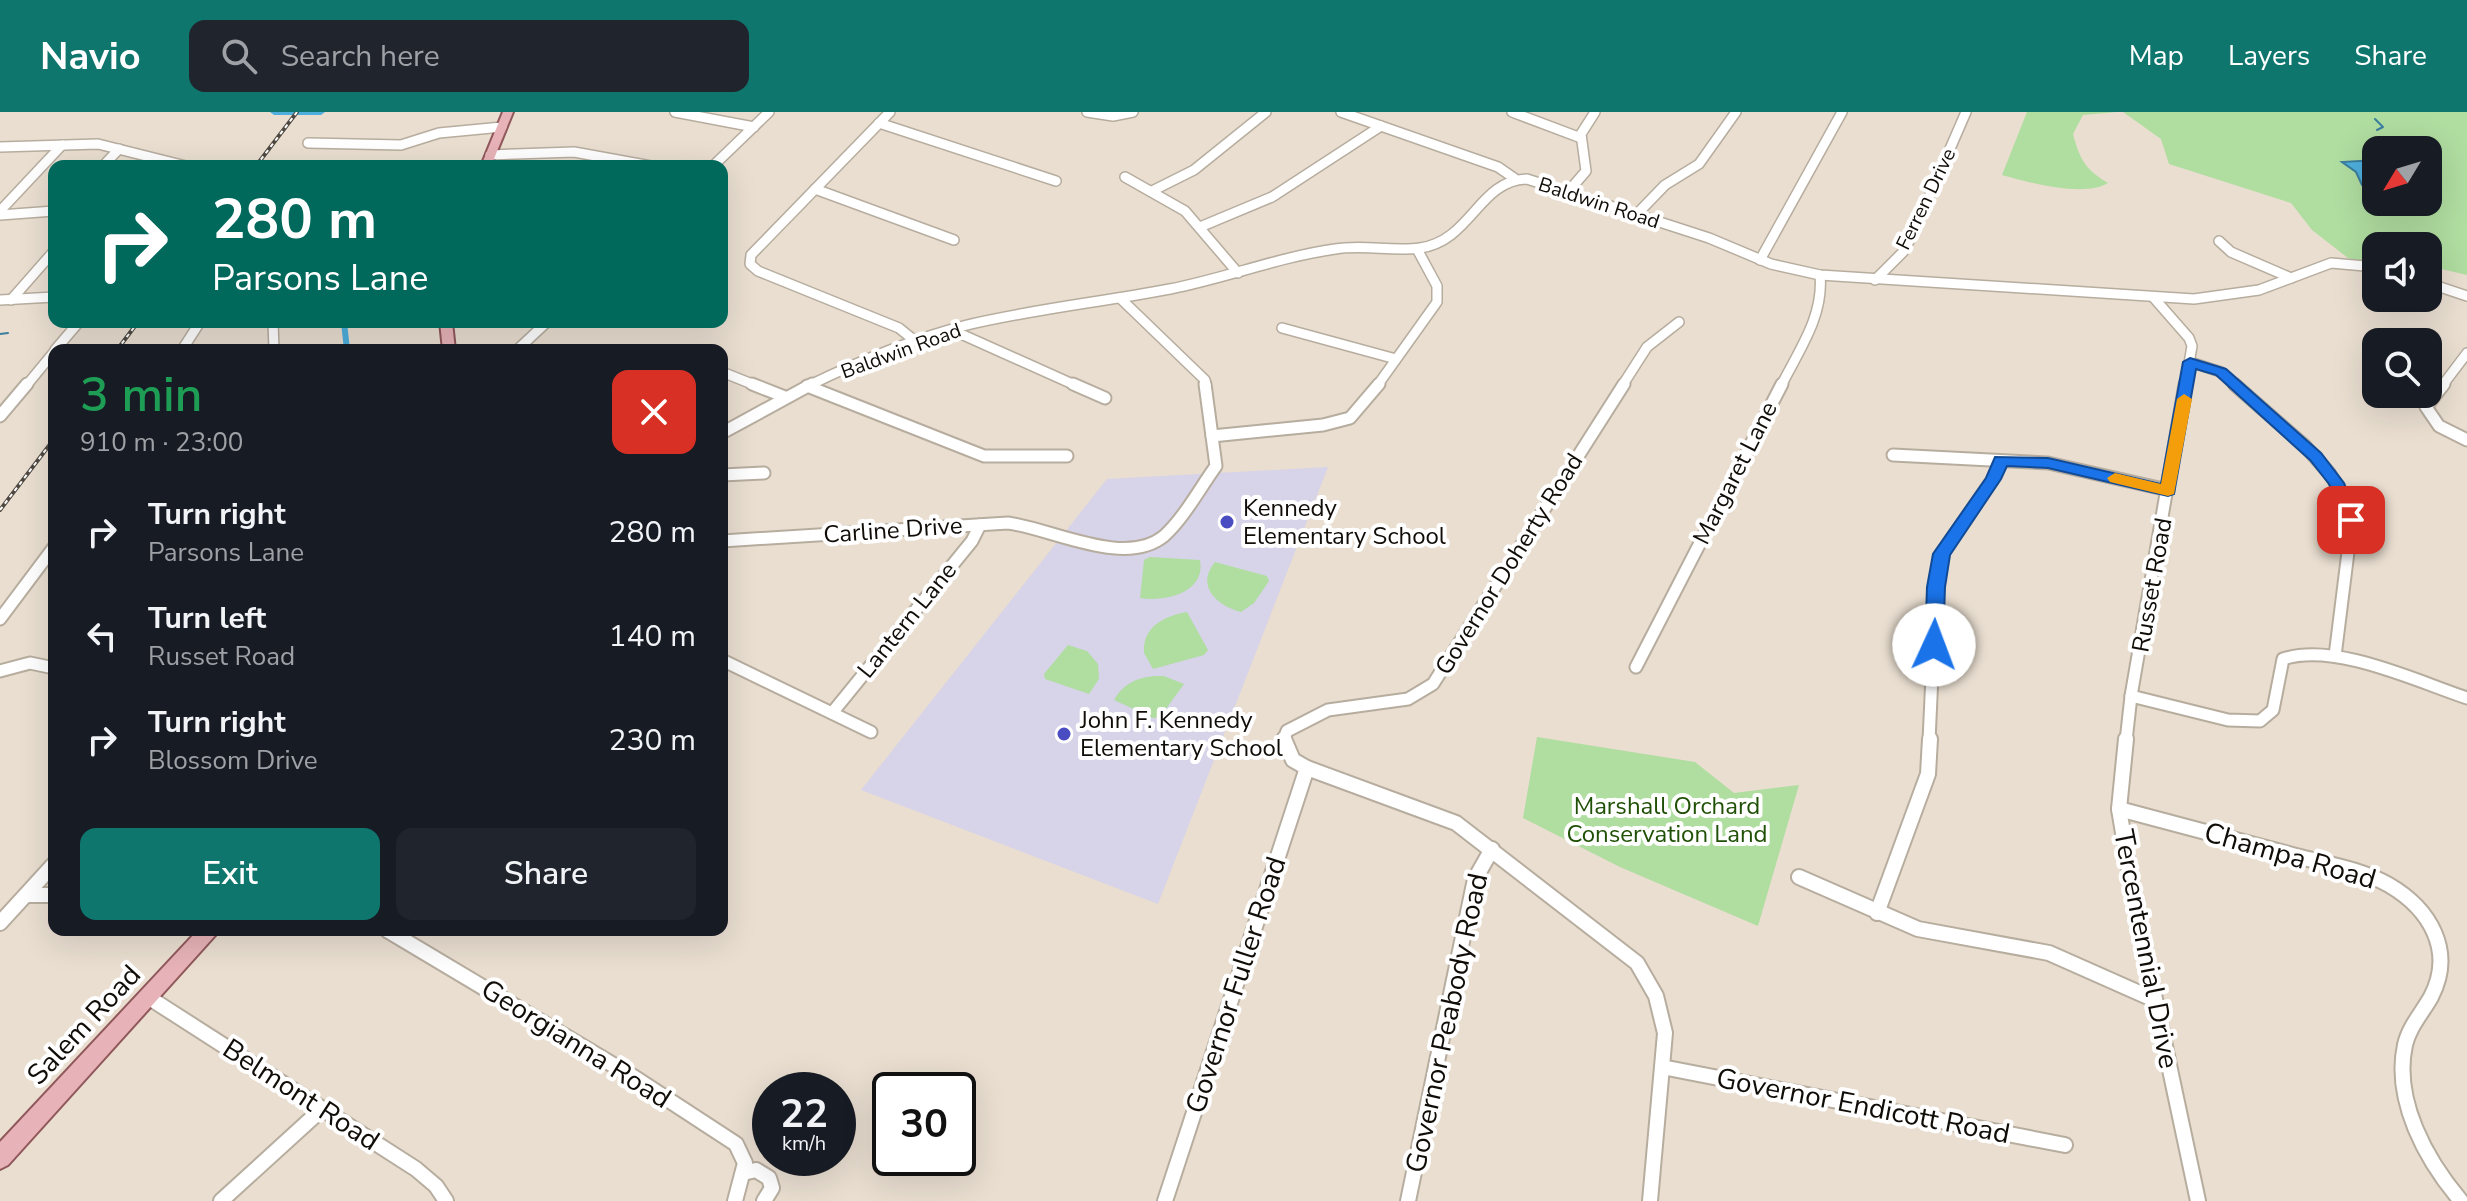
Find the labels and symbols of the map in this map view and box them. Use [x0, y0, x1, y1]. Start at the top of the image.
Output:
north arrow [2362, 136, 2442, 216]
street label: Ferren Drive [1890, 144, 1962, 254]
street label: Baldwin Road [1535, 171, 1663, 235]
street label: Baldwin Road [837, 317, 965, 385]
street label: Margaret Lane [1685, 396, 1785, 550]
street label: Governor Doherty Road [1428, 447, 1590, 681]
pin [2317, 486, 2385, 554]
place label: Kennedy Elementary School [1243, 492, 1446, 552]
street label: Carline Drive [822, 509, 964, 551]
marker: Kennedy Elementary School [1218, 513, 1236, 531]
street label: Russet Road [2124, 515, 2180, 655]
street label: Lantern Lane [850, 555, 964, 685]
position arrow [1892, 603, 1976, 687]
place label: John F. Kennedy Elementary School [1079, 704, 1283, 764]
marker: John F. Kennedy Elementary School [1055, 725, 1073, 743]
park label: Marshall Orchard Conservation Land [1566, 790, 1768, 850]
street label: Champa Road [2200, 813, 2380, 899]
street label: Tercentennial Drive [2104, 826, 2188, 1072]
street label: Governor Fuller Road [1177, 852, 1295, 1118]
street label: Governor Peabody Road [1397, 870, 1497, 1176]
street label: Salem Road [18, 957, 150, 1093]
street label: Georgianna Road [474, 970, 678, 1118]
street label: Belmont Road [215, 1030, 387, 1160]
street label: Governor Endicott Road [1713, 1059, 2013, 1153]
speed limit sign: 30 [872, 1072, 976, 1176]

